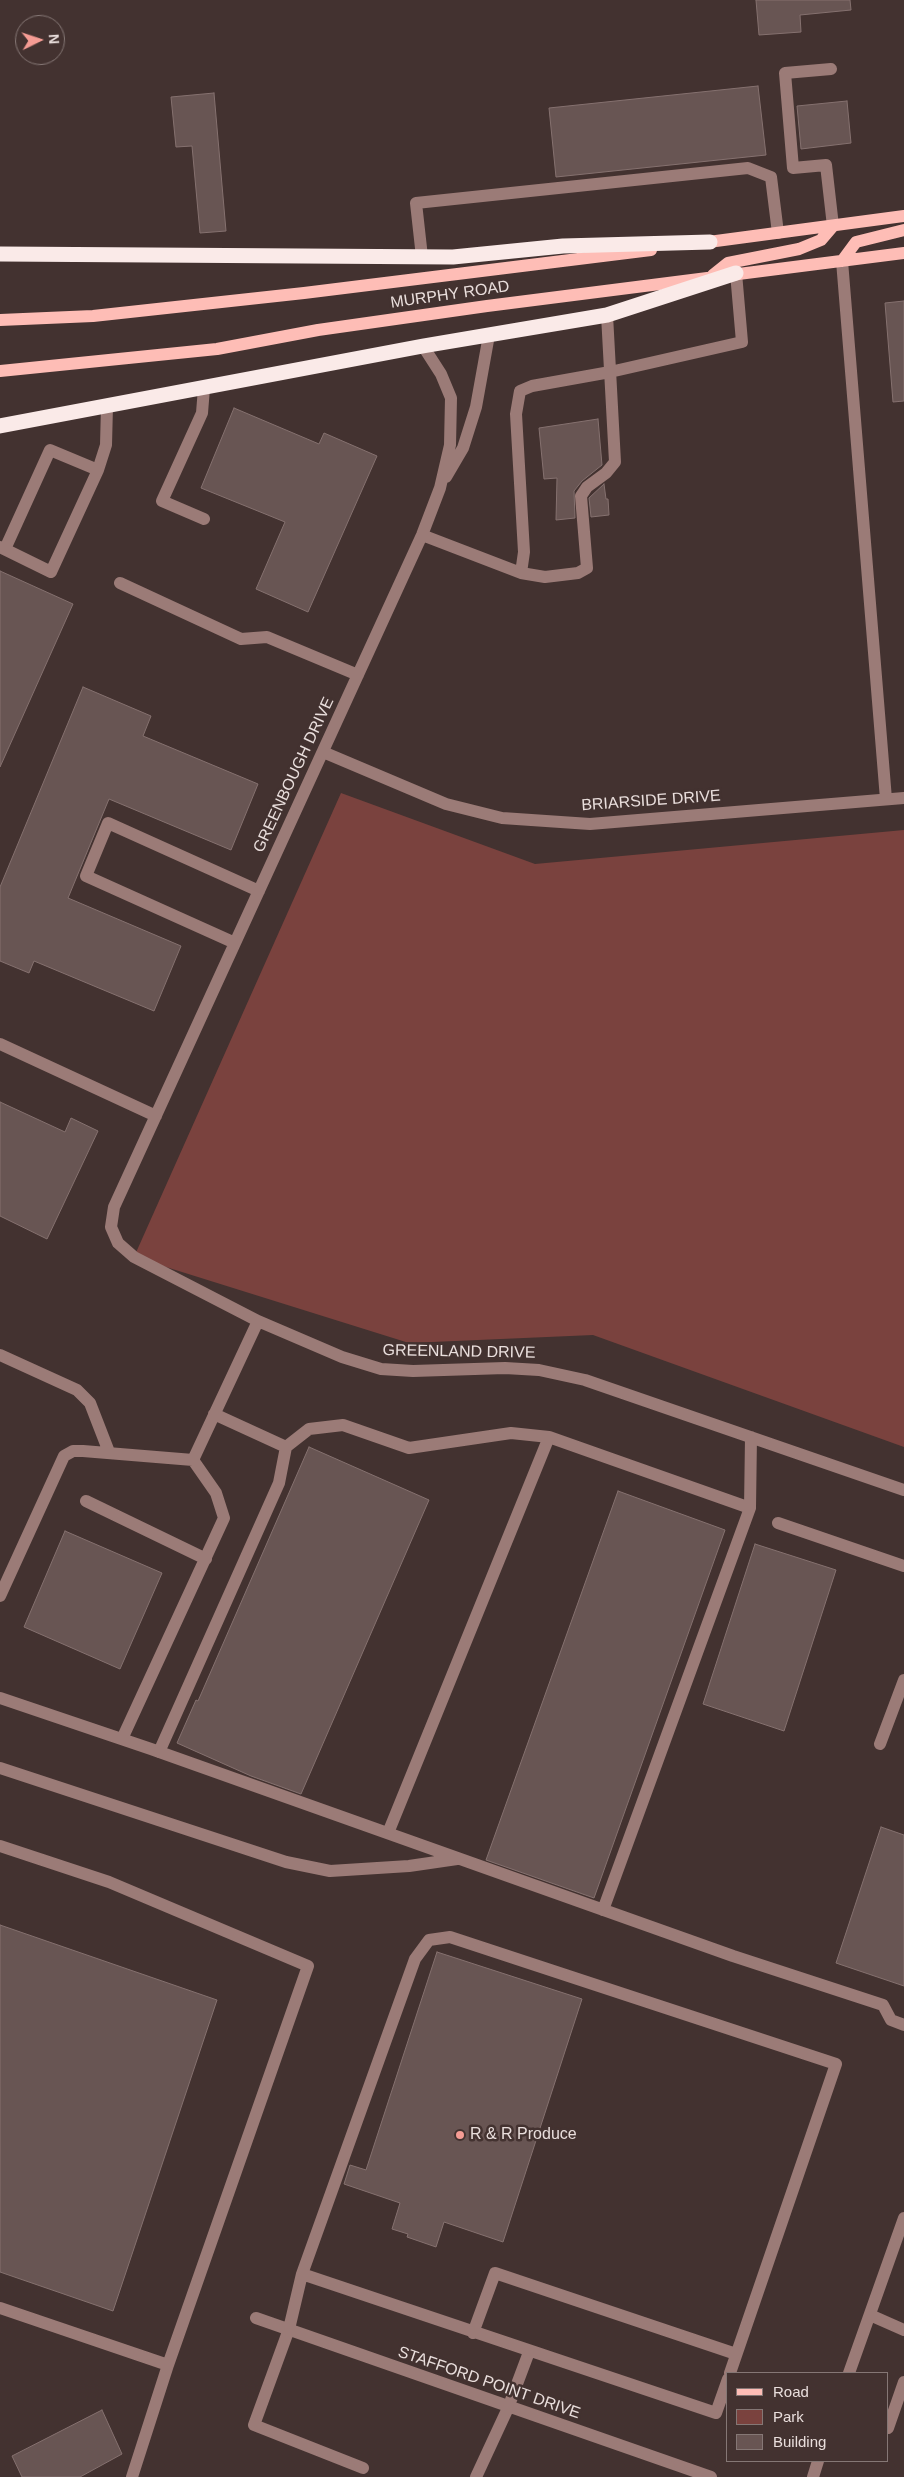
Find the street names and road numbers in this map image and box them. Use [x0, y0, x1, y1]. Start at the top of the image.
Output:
street label: MURPHY ROAD [389, 277, 511, 313]
street label: GREENBOUGH DRIVE [250, 694, 338, 856]
street label: BRIARSIDE DRIVE [581, 787, 721, 815]
street label: GREENLAND DRIVE [382, 1341, 536, 1363]
street label: STAFFORD POINT DRIVE [395, 2343, 583, 2423]

